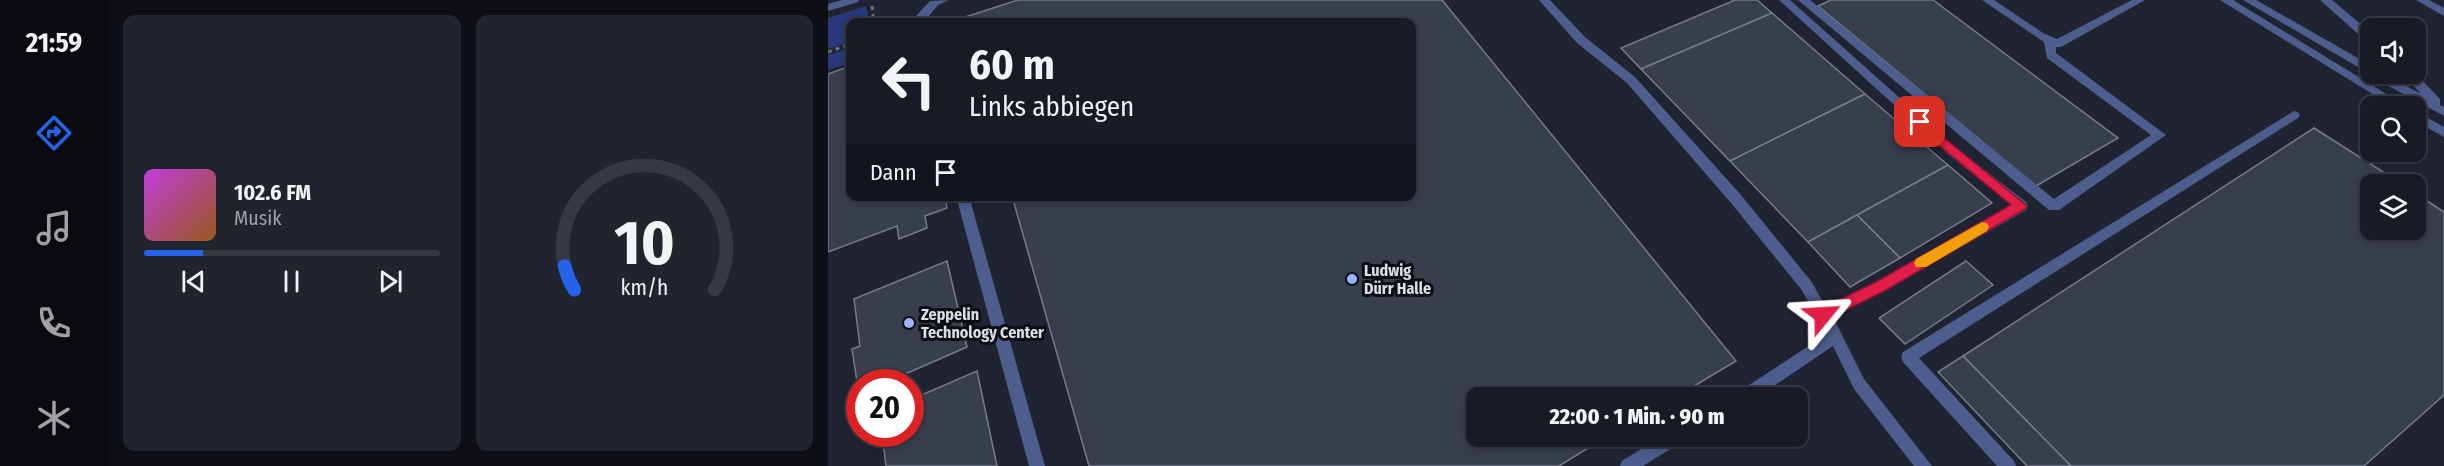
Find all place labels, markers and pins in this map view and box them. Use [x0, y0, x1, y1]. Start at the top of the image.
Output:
pin [1894, 96, 1945, 147]
place label: Ludwig Dürr Halle [1364, 261, 1431, 298]
marker: Ludwig Dürr Halle [1345, 272, 1359, 286]
place label: Zeppelin Technology Center [921, 305, 1044, 342]
marker: Zeppelin Technology Center [902, 316, 916, 330]

